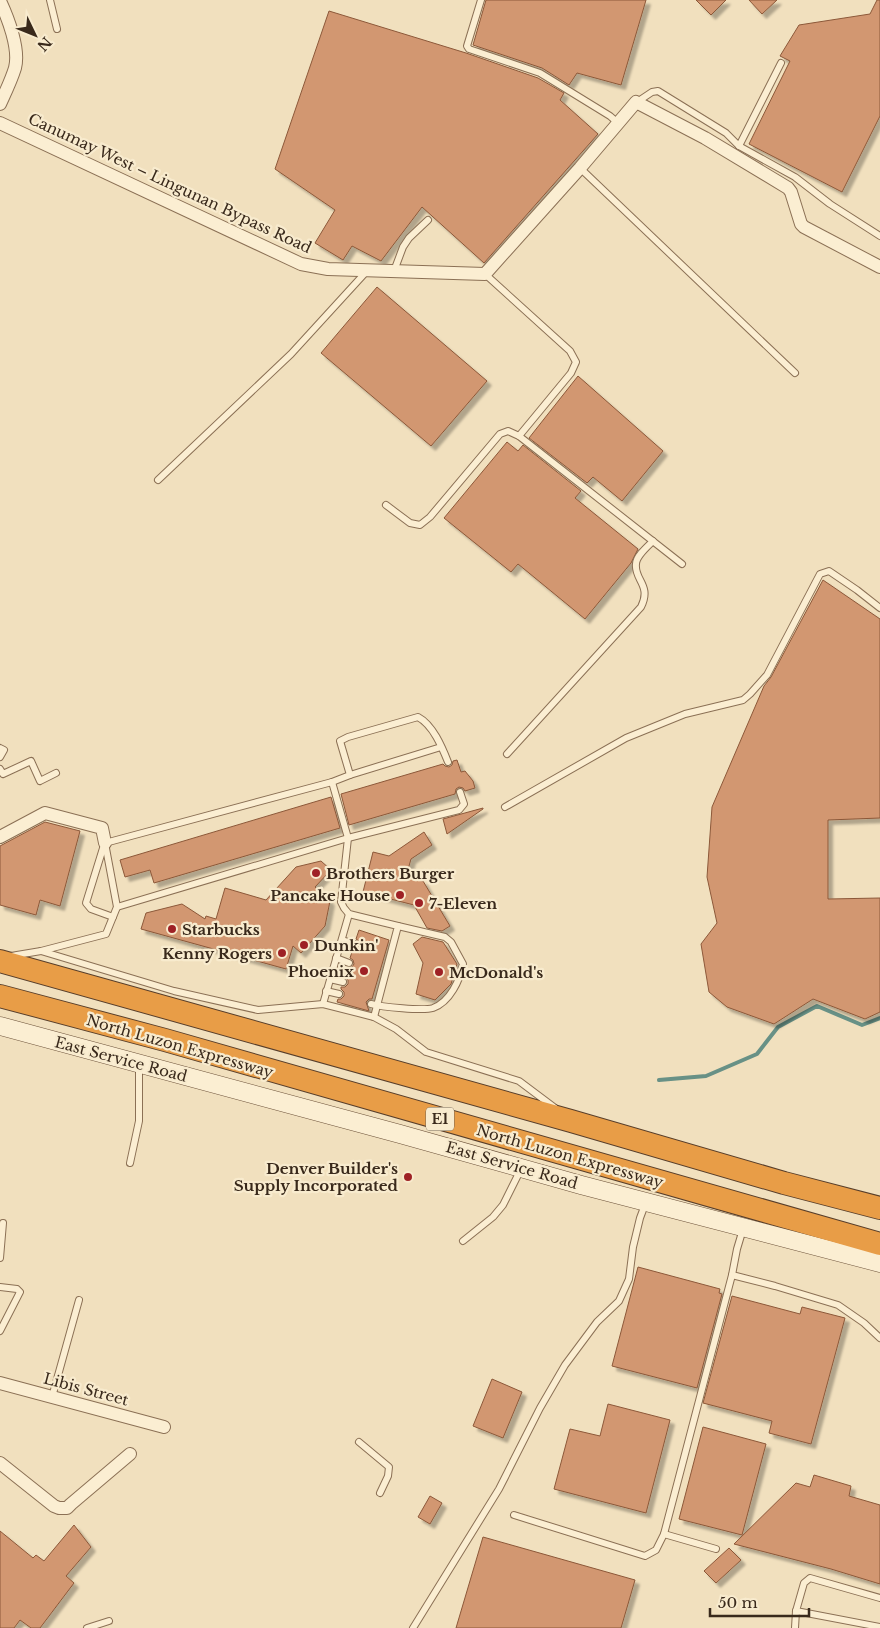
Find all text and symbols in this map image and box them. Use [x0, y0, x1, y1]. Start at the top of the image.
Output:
north arrow [10, 10, 60, 60]
text: N [33, 33, 56, 55]
street label: Canumay West – Lingunan Bypass Road [25, 109, 315, 257]
place label: Brothers Burger [326, 864, 455, 883]
marker: Brothers Burger [310, 867, 322, 879]
place label: Pancake House [270, 886, 390, 905]
marker: Pancake House [394, 889, 406, 901]
place label: 7-Eleven [429, 894, 497, 913]
marker: 7-Eleven [413, 897, 425, 909]
place label: Starbucks [182, 920, 260, 939]
marker: Starbucks [166, 923, 178, 935]
place label: Dunkin' [314, 936, 378, 955]
marker: Dunkin' [298, 939, 310, 951]
place label: Kenny Rogers [162, 944, 272, 963]
marker: Kenny Rogers [276, 947, 288, 959]
place label: Phoenix [288, 962, 354, 981]
place label: McDonald's [449, 963, 543, 982]
marker: Phoenix [358, 965, 370, 977]
marker: McDonald's [433, 966, 445, 978]
street label: North Luzon Expressway [84, 1010, 276, 1082]
street label: East Service Road [53, 1032, 189, 1086]
road number: E1 [426, 1108, 454, 1130]
street label: North Luzon Expressway [474, 1120, 666, 1192]
street label: East Service Road [444, 1137, 580, 1193]
place label: Denver Builder's Supply Incorporated [234, 1159, 399, 1195]
marker: Denver Builder's Supply Incorporated [402, 1171, 414, 1183]
street label: Libis Street [41, 1369, 131, 1410]
scale bar [710, 1586, 809, 1618]
text: 50 m [718, 1593, 758, 1612]

